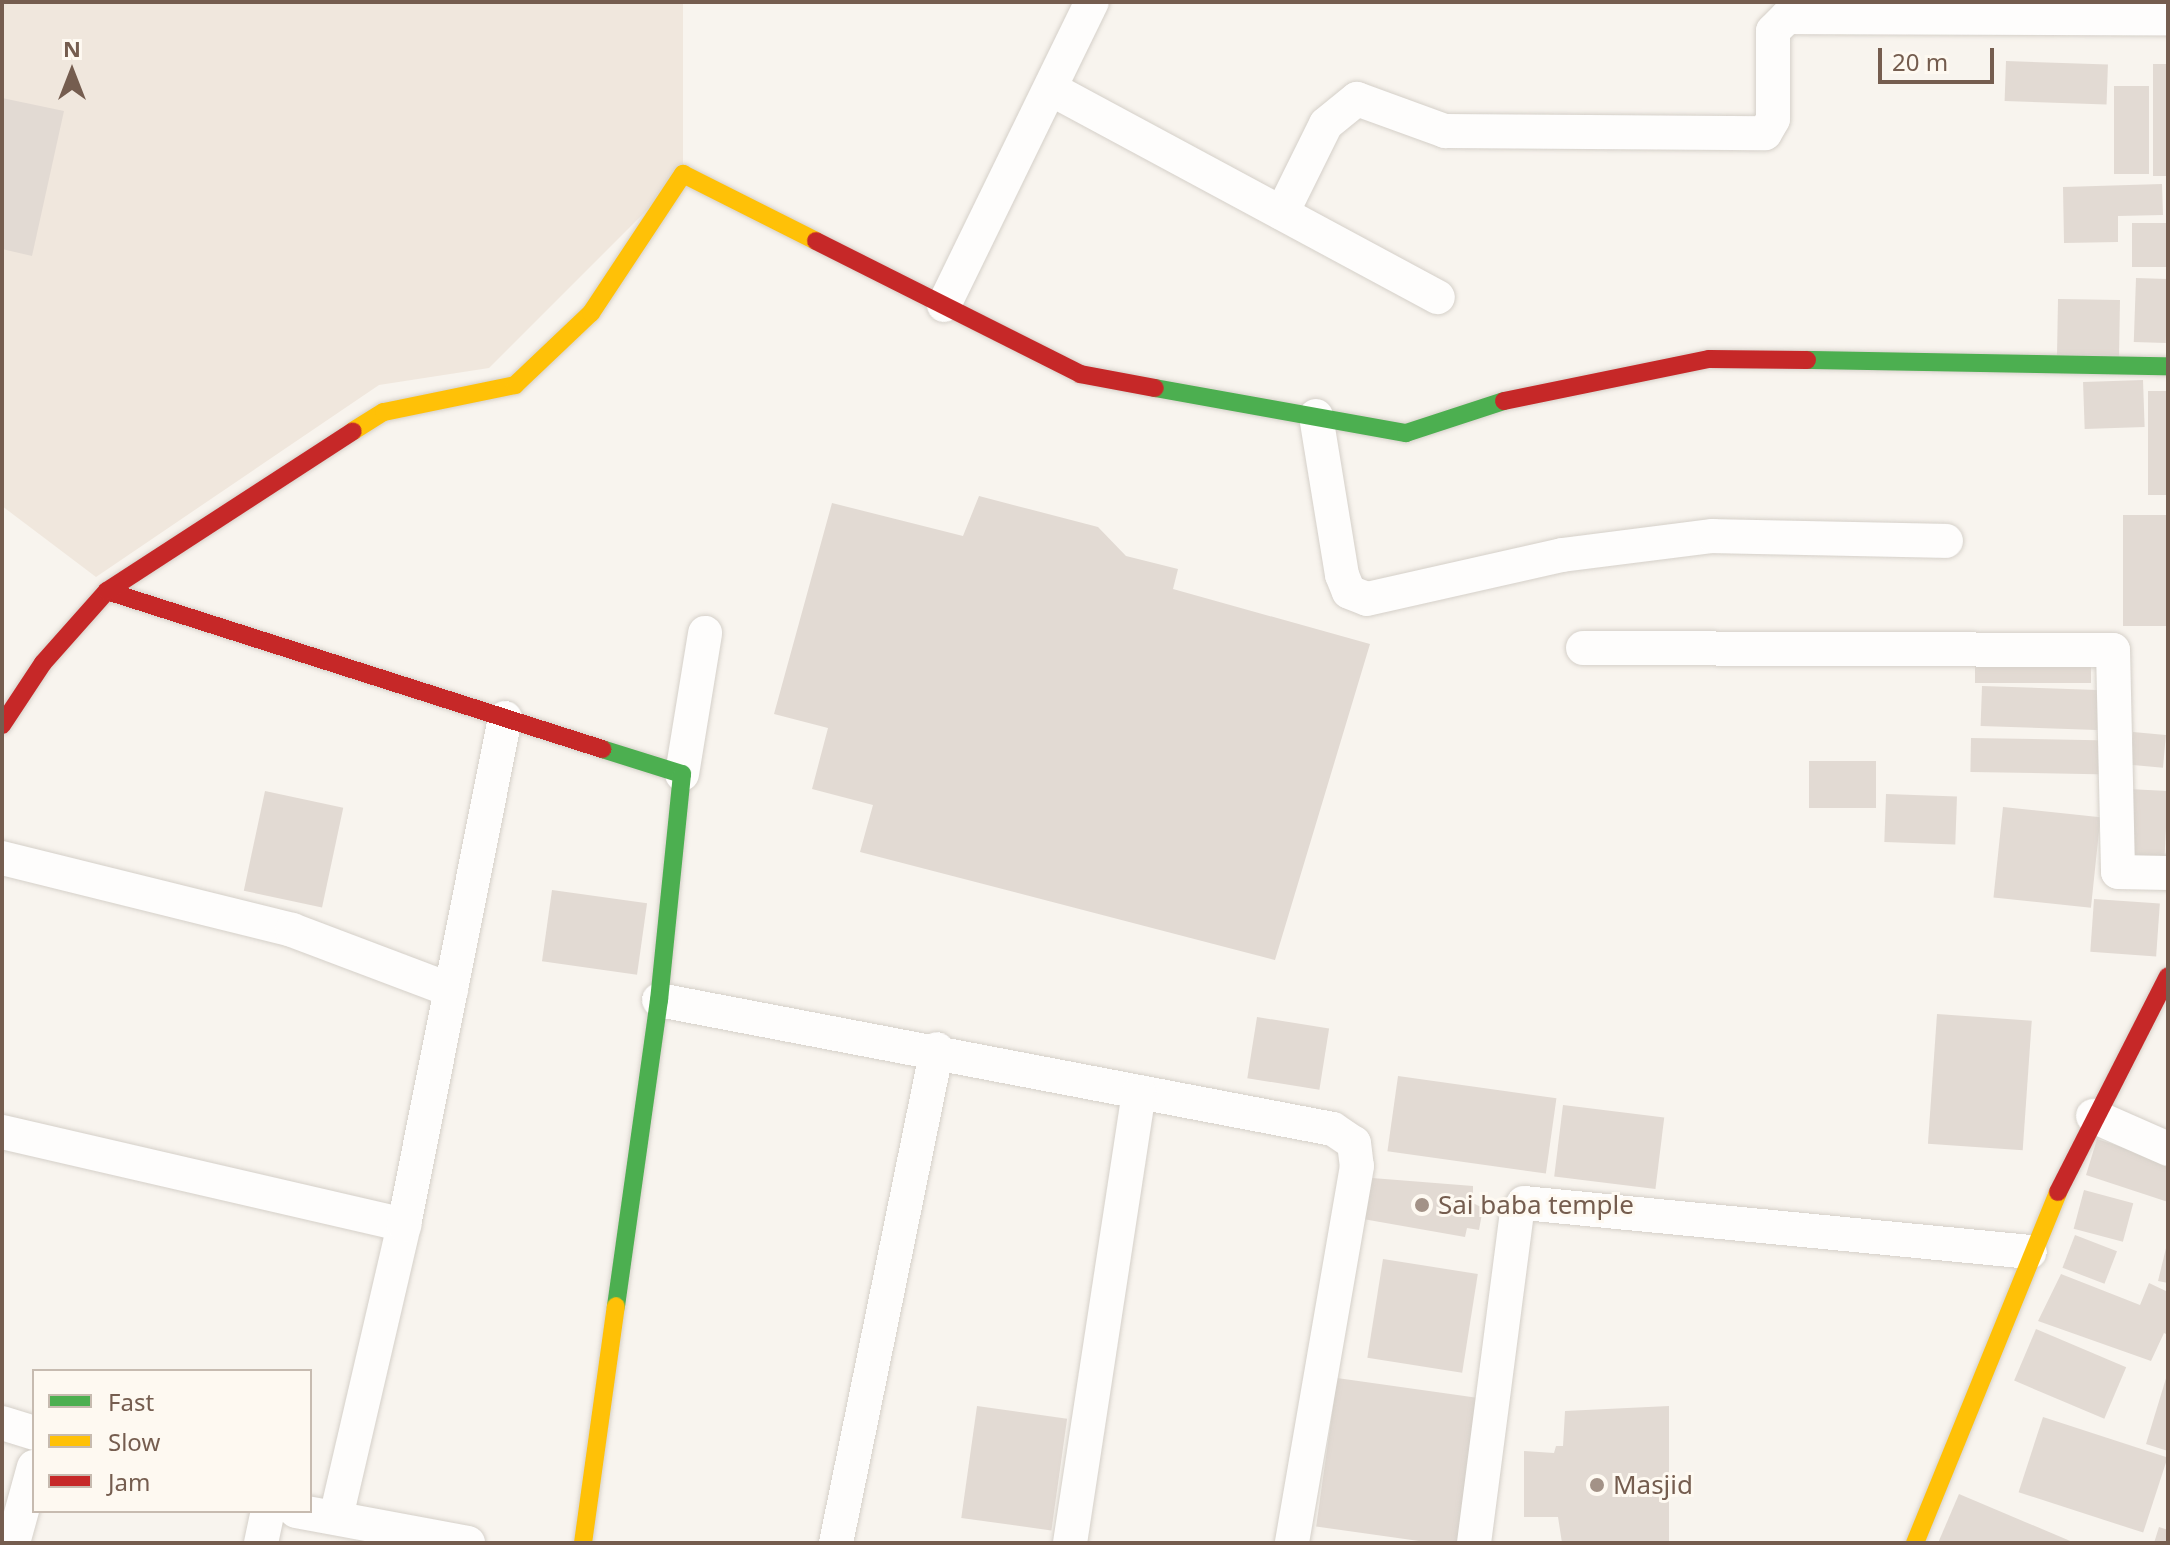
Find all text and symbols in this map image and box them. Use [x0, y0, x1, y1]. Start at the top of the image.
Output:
north arrow [32, 32, 112, 112]
scale bar [1882, 32, 1998, 82]
text: N [63, 33, 81, 63]
text: 20 m [1892, 45, 1948, 78]
place label: Sai baba temple [1438, 1189, 1634, 1221]
marker: Sai baba temple [1413, 1196, 1431, 1214]
legend [32, 1369, 312, 1513]
text: Fast [108, 1385, 154, 1418]
text: Slow [108, 1425, 160, 1458]
text: Jam [108, 1465, 150, 1498]
place label: Masjid [1613, 1469, 1693, 1501]
marker: Masjid [1588, 1476, 1606, 1494]

